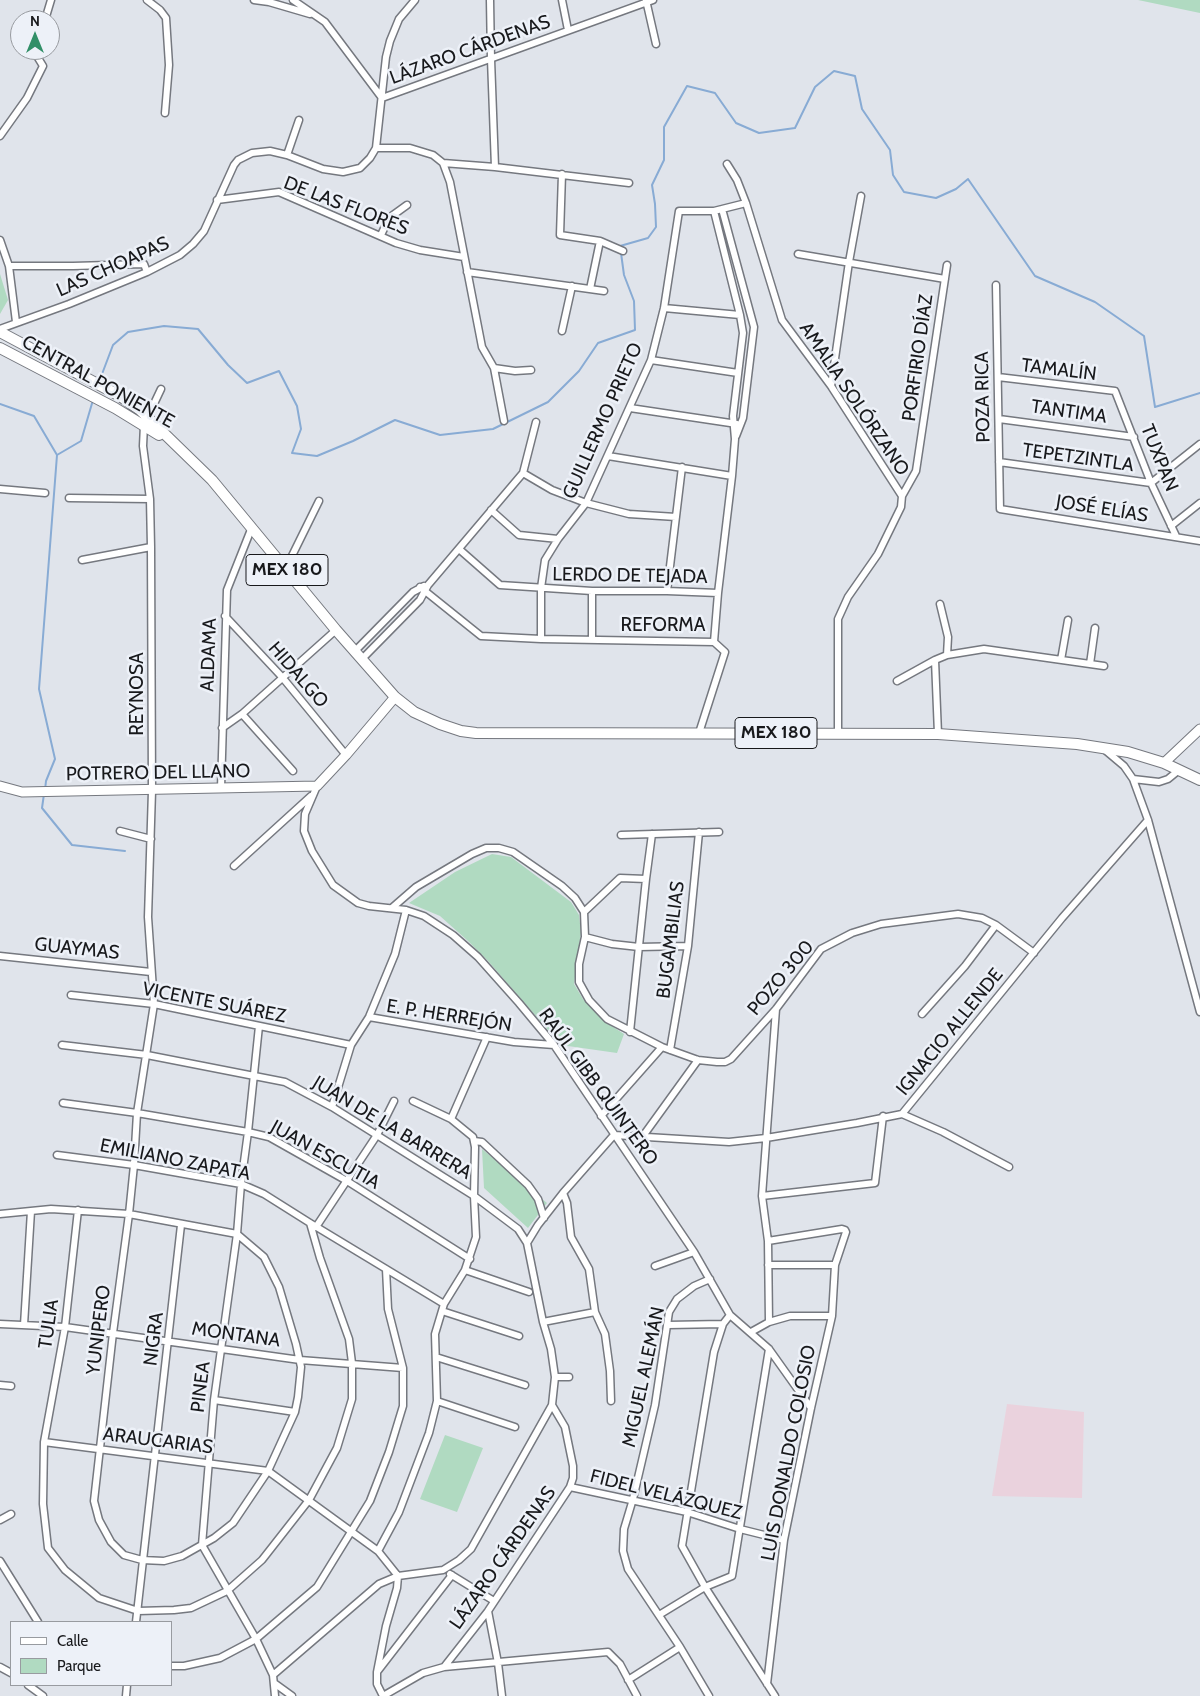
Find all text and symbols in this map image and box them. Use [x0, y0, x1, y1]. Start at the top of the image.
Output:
north arrow [10, 10, 60, 60]
street label: LÁZARO CÁRDENAS [387, 10, 553, 90]
text: N [30, 12, 40, 30]
street label: DE LAS FLORES [280, 172, 412, 240]
street label: LAS CHOAPAS [53, 232, 173, 302]
street label: PORFIRIO DÍAZ [898, 293, 938, 423]
street label: AMALIA SOLÓRZANO [794, 318, 914, 480]
street label: CENTRAL PONIENTE [18, 331, 178, 433]
street label: GUILLERMO PRIETO [558, 339, 648, 503]
street label: POZA RICA [971, 351, 995, 443]
street label: TAMALÍN [1020, 354, 1098, 386]
street label: TANTIMA [1030, 395, 1108, 429]
street label: TUXPAN [1135, 421, 1183, 495]
street label: TEPETZINTLA [1021, 439, 1135, 477]
street label: JOSÉ ELÍAS [1054, 490, 1150, 528]
road number: MEX 180 [246, 554, 328, 586]
street label: LERDO DE TEJADA [552, 563, 708, 589]
street label: REFORMA [621, 614, 705, 636]
street label: ALDAMA [196, 618, 222, 692]
street label: HIDALGO [263, 637, 333, 713]
street label: REYNOSA [126, 652, 148, 736]
road number: MEX 180 [735, 718, 817, 748]
street label: POTRERO DEL LLANO [66, 760, 250, 786]
street label: BUGAMBILIAS [652, 880, 690, 1000]
street label: GUAYMAS [33, 933, 121, 965]
street label: POZO 300 [743, 936, 819, 1020]
street label: IGNACIO ALLENDE [892, 964, 1008, 1100]
street label: VICENTE SUÁREZ [140, 978, 288, 1028]
street label: E. P. HERREJÓN [385, 995, 513, 1037]
street label: RAÚL GIBB QUINTERO [533, 1004, 663, 1170]
street label: JUAN DE LA BARRERA [308, 1072, 476, 1184]
street label: JUAN ESCUTIA [266, 1116, 384, 1194]
street label: EMILIANO ZAPATA [98, 1134, 252, 1186]
street label: YUNIPERO [82, 1284, 116, 1376]
street label: TULIA [34, 1298, 64, 1350]
street label: MIGUEL ALEMÁN [618, 1305, 670, 1449]
street label: NIGRA [139, 1311, 169, 1367]
street label: MONTANA [190, 1318, 282, 1352]
street label: LUIS DONALDO COLOSIO [757, 1343, 821, 1563]
street label: PINEA [187, 1360, 215, 1414]
street label: ARAUCARIAS [102, 1423, 214, 1459]
street label: FIDEL VELÁZQUEZ [588, 1465, 744, 1525]
street label: LÁZARO CÁRDENAS [445, 1482, 561, 1634]
legend [10, 1621, 172, 1686]
text: Calle [57, 1632, 88, 1650]
text: Parque [57, 1657, 101, 1675]

